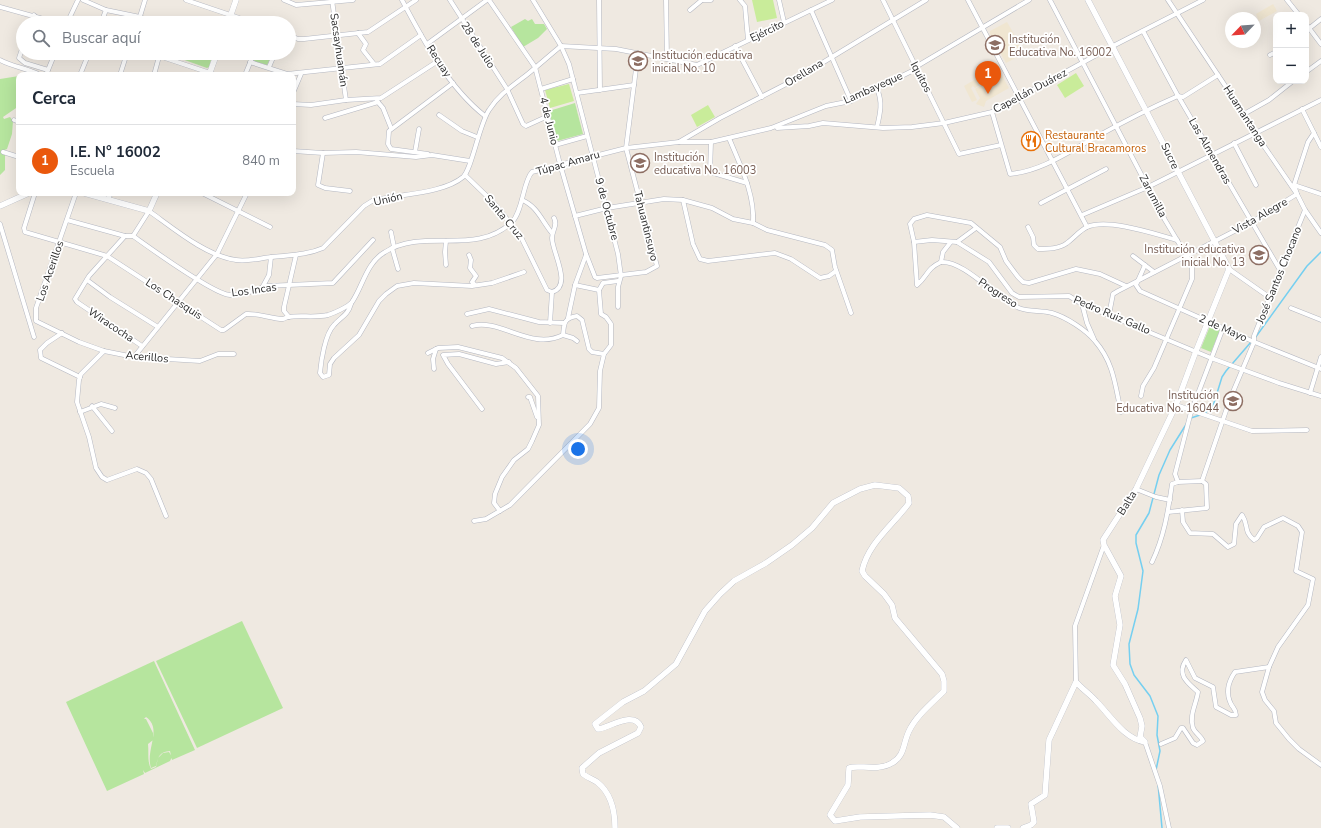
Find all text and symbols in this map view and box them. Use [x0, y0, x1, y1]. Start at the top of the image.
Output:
street label: Sacsayhuamán [326, 12, 352, 88]
north arrow [1225, 12, 1261, 48]
map controls [1273, 12, 1309, 84]
button: + [1273, 12, 1309, 48]
search box [16, 16, 296, 60]
street label: Ejército [747, 16, 787, 46]
street label: 28 de Julio [457, 19, 499, 71]
icon: search [30, 27, 52, 49]
text: Buscar aquí [62, 28, 140, 48]
place label: Institución Educativa No. 16002 [1009, 32, 1112, 60]
school or university icon: Institución Educativa No. 16002 [984, 34, 1006, 56]
street label: Recuay [423, 42, 455, 80]
place label: Institución educativa inicial No. 10 [652, 48, 753, 76]
button: − [1273, 48, 1309, 84]
school or university icon: Institución educativa inicial No. 10 [627, 50, 649, 72]
street label: Orellana [782, 56, 826, 90]
street label: Iquitos [907, 59, 935, 95]
pin: 1 [975, 61, 1001, 94]
street label: Capellán Duárez [990, 65, 1070, 117]
street label: Lambayeque [841, 68, 905, 108]
street label: Huamantanga [1220, 83, 1270, 150]
text: Cerca [32, 87, 76, 110]
street label: 4 de Junio [536, 95, 562, 147]
street label: Las Almendras [1185, 115, 1235, 187]
place label: Restaurante Cultural Bracamoros [1045, 128, 1146, 156]
restaurant icon: Restaurante Cultural Bracamoros [1020, 130, 1042, 152]
street label: Sucre [1157, 140, 1183, 172]
text: I.E. N° 16002 [70, 142, 161, 162]
street label: Túpac Amaru [534, 147, 602, 179]
place label: Institución educativa No. 16003 [654, 150, 756, 178]
text: 1 [41, 152, 49, 170]
text: 840 m [242, 152, 280, 170]
school or university icon: Institución educativa No. 16003 [629, 152, 651, 174]
text: Escuela [70, 162, 115, 180]
street label: Zarumilla [1135, 172, 1171, 220]
street label: 9 de Octubre [591, 176, 623, 242]
street label: Unión [372, 188, 404, 210]
street label: Tahuantinsuyo [630, 189, 662, 263]
street label: Santa Cruz [481, 192, 527, 242]
street label: Vista Alegre [1229, 194, 1290, 238]
street label: José Santos Chocano [1252, 224, 1305, 327]
street label: Los Acerillos [33, 239, 67, 303]
place label: Institución educativa inicial No. 13 [1144, 242, 1245, 270]
school or university icon: Institución educativa inicial No. 13 [1248, 244, 1270, 266]
street label: Los Chasquis [143, 275, 205, 323]
street label: Progreso [975, 275, 1021, 311]
street label: Los Incas [230, 279, 278, 301]
street label: Pedro Ruiz Gallo [1071, 292, 1153, 338]
street label: Wiracocha [85, 304, 137, 346]
street label: 2 de Mayo [1196, 311, 1250, 345]
street label: Acerillos [125, 348, 169, 366]
place label: Institución Educativa No. 16044 [1116, 388, 1219, 416]
school or university icon: Institución Educativa No. 16044 [1222, 390, 1244, 412]
your location [568, 439, 588, 459]
street label: Balta [1114, 488, 1140, 518]

